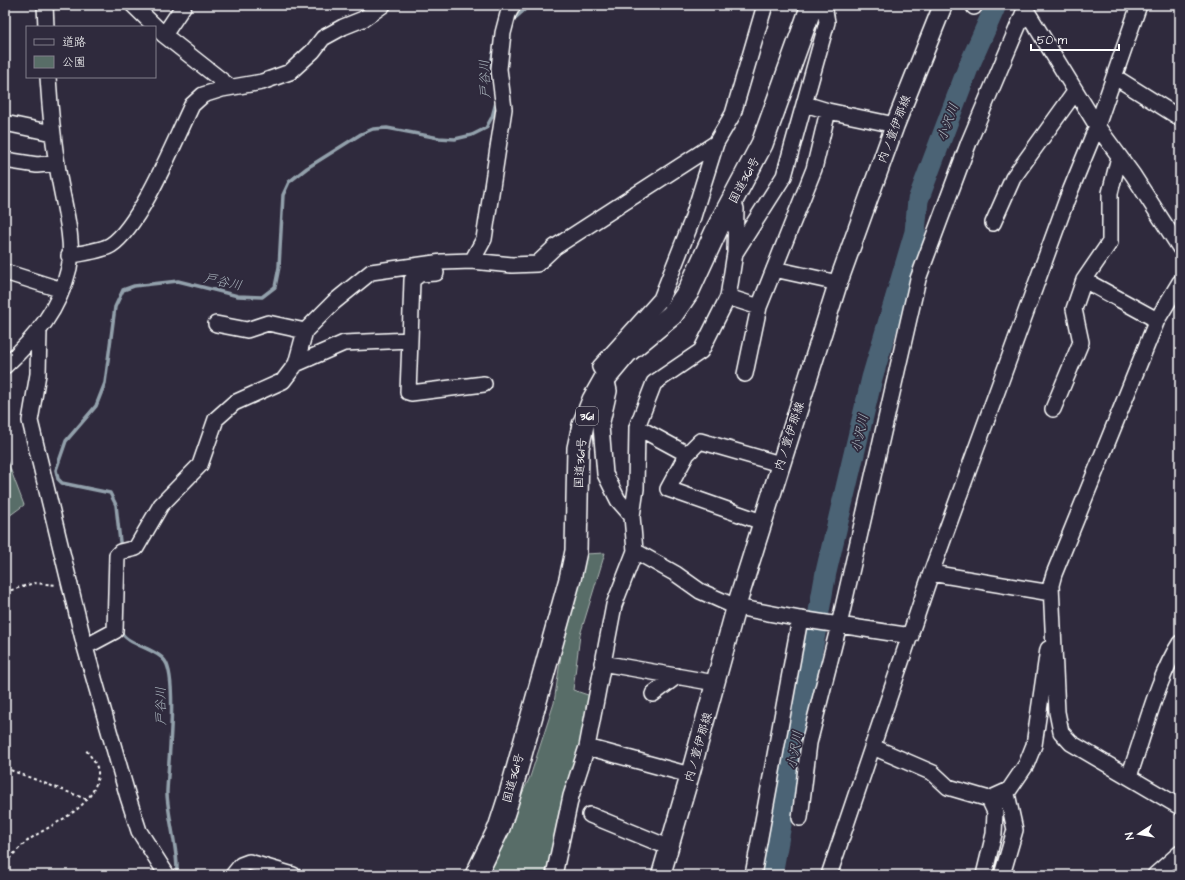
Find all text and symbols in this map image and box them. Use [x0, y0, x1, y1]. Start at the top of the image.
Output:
legend [26, 26, 156, 78]
scale bar [1031, 26, 1119, 52]
text: 50 m [1037, 32, 1068, 49]
text: 道路 [62, 34, 86, 51]
text: 公園 [62, 54, 86, 71]
water label: 戸谷川 [475, 59, 495, 99]
street label: 内ノ萱伊那線 [874, 93, 915, 166]
water label: 小沢川 [933, 101, 963, 144]
street label: 国道361号 [725, 154, 764, 207]
water label: 戸谷川 [202, 269, 244, 295]
street label: 内ノ萱伊那線 [770, 399, 809, 473]
road number: 361 [576, 407, 598, 425]
water label: 小沢川 [847, 412, 873, 454]
street label: 国道361号 [570, 437, 591, 489]
water label: 戸谷川 [152, 686, 170, 726]
street label: 内ノ萱伊那線 [680, 710, 717, 784]
water label: 小沢川 [783, 729, 807, 771]
street label: 国道361号 [499, 751, 528, 805]
north arrow [1119, 814, 1159, 854]
text: N [1122, 831, 1138, 841]

